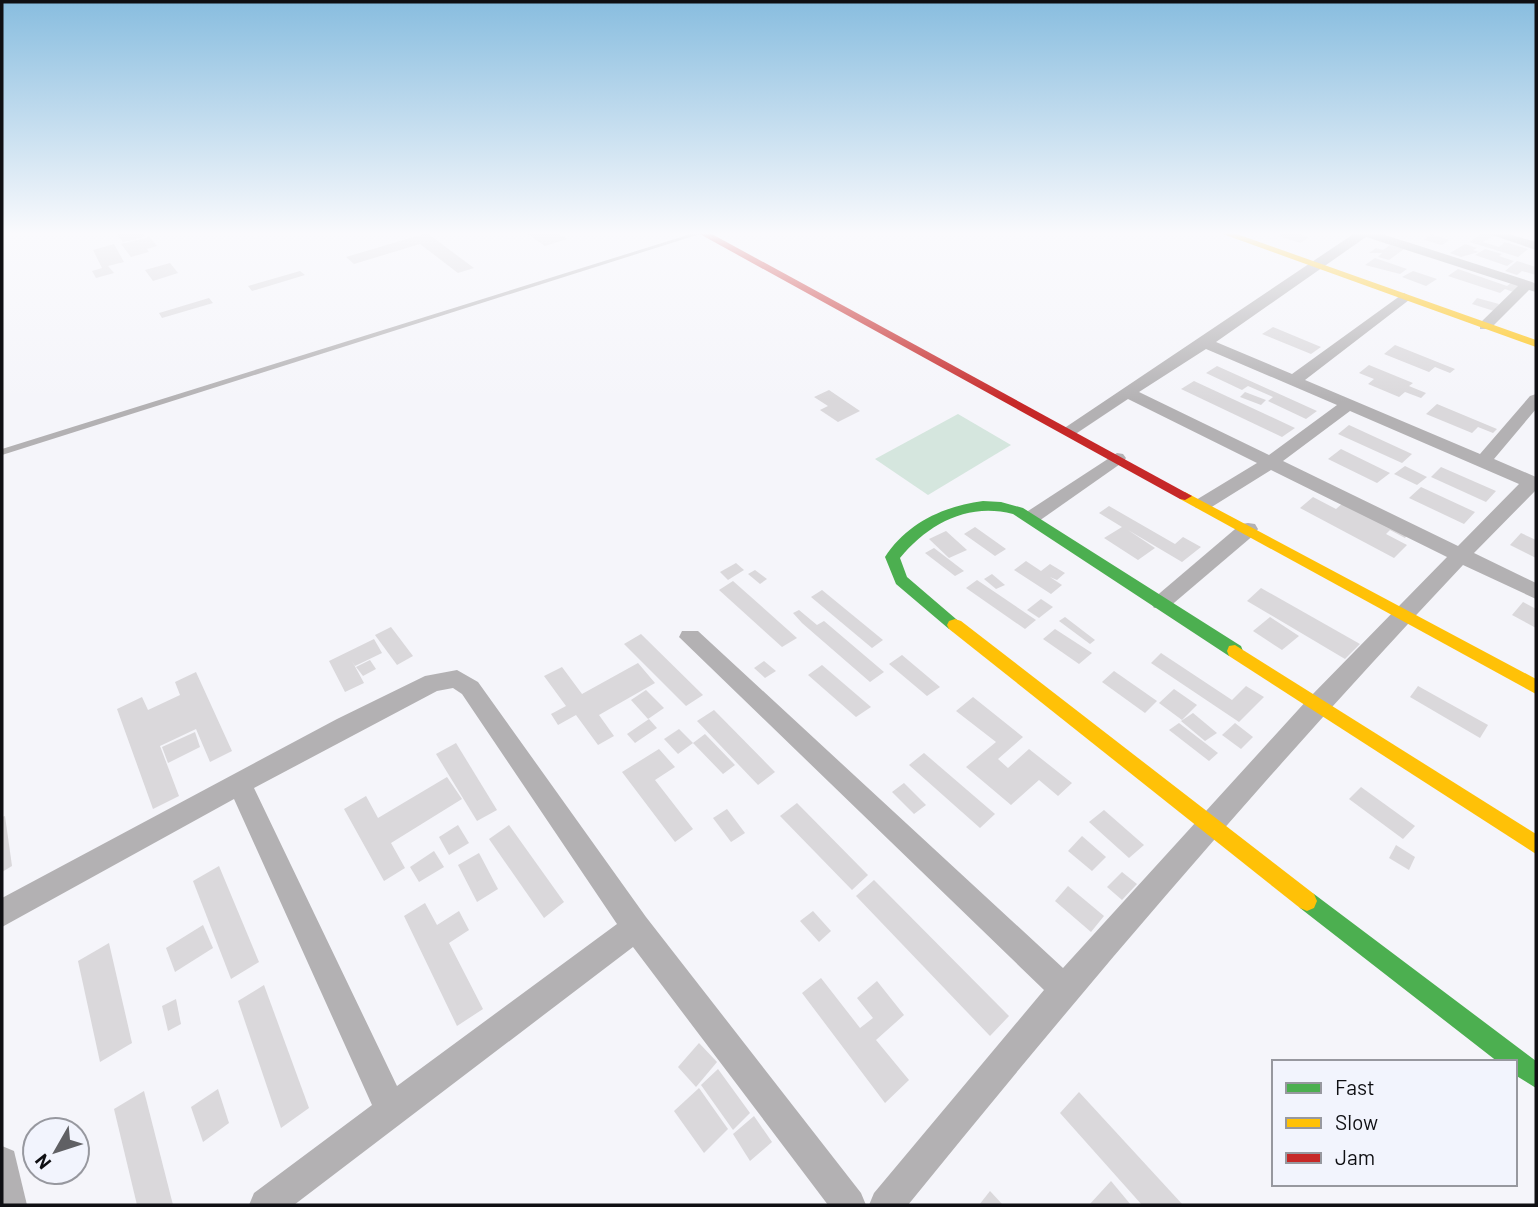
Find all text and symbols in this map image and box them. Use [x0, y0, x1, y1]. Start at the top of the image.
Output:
legend [1272, 1060, 1517, 1186]
text: Fast [1335, 1074, 1375, 1099]
text: Slow [1335, 1109, 1378, 1134]
north arrow [21, 1116, 91, 1186]
text: Jam [1335, 1144, 1375, 1169]
text: N [29, 1150, 55, 1174]

